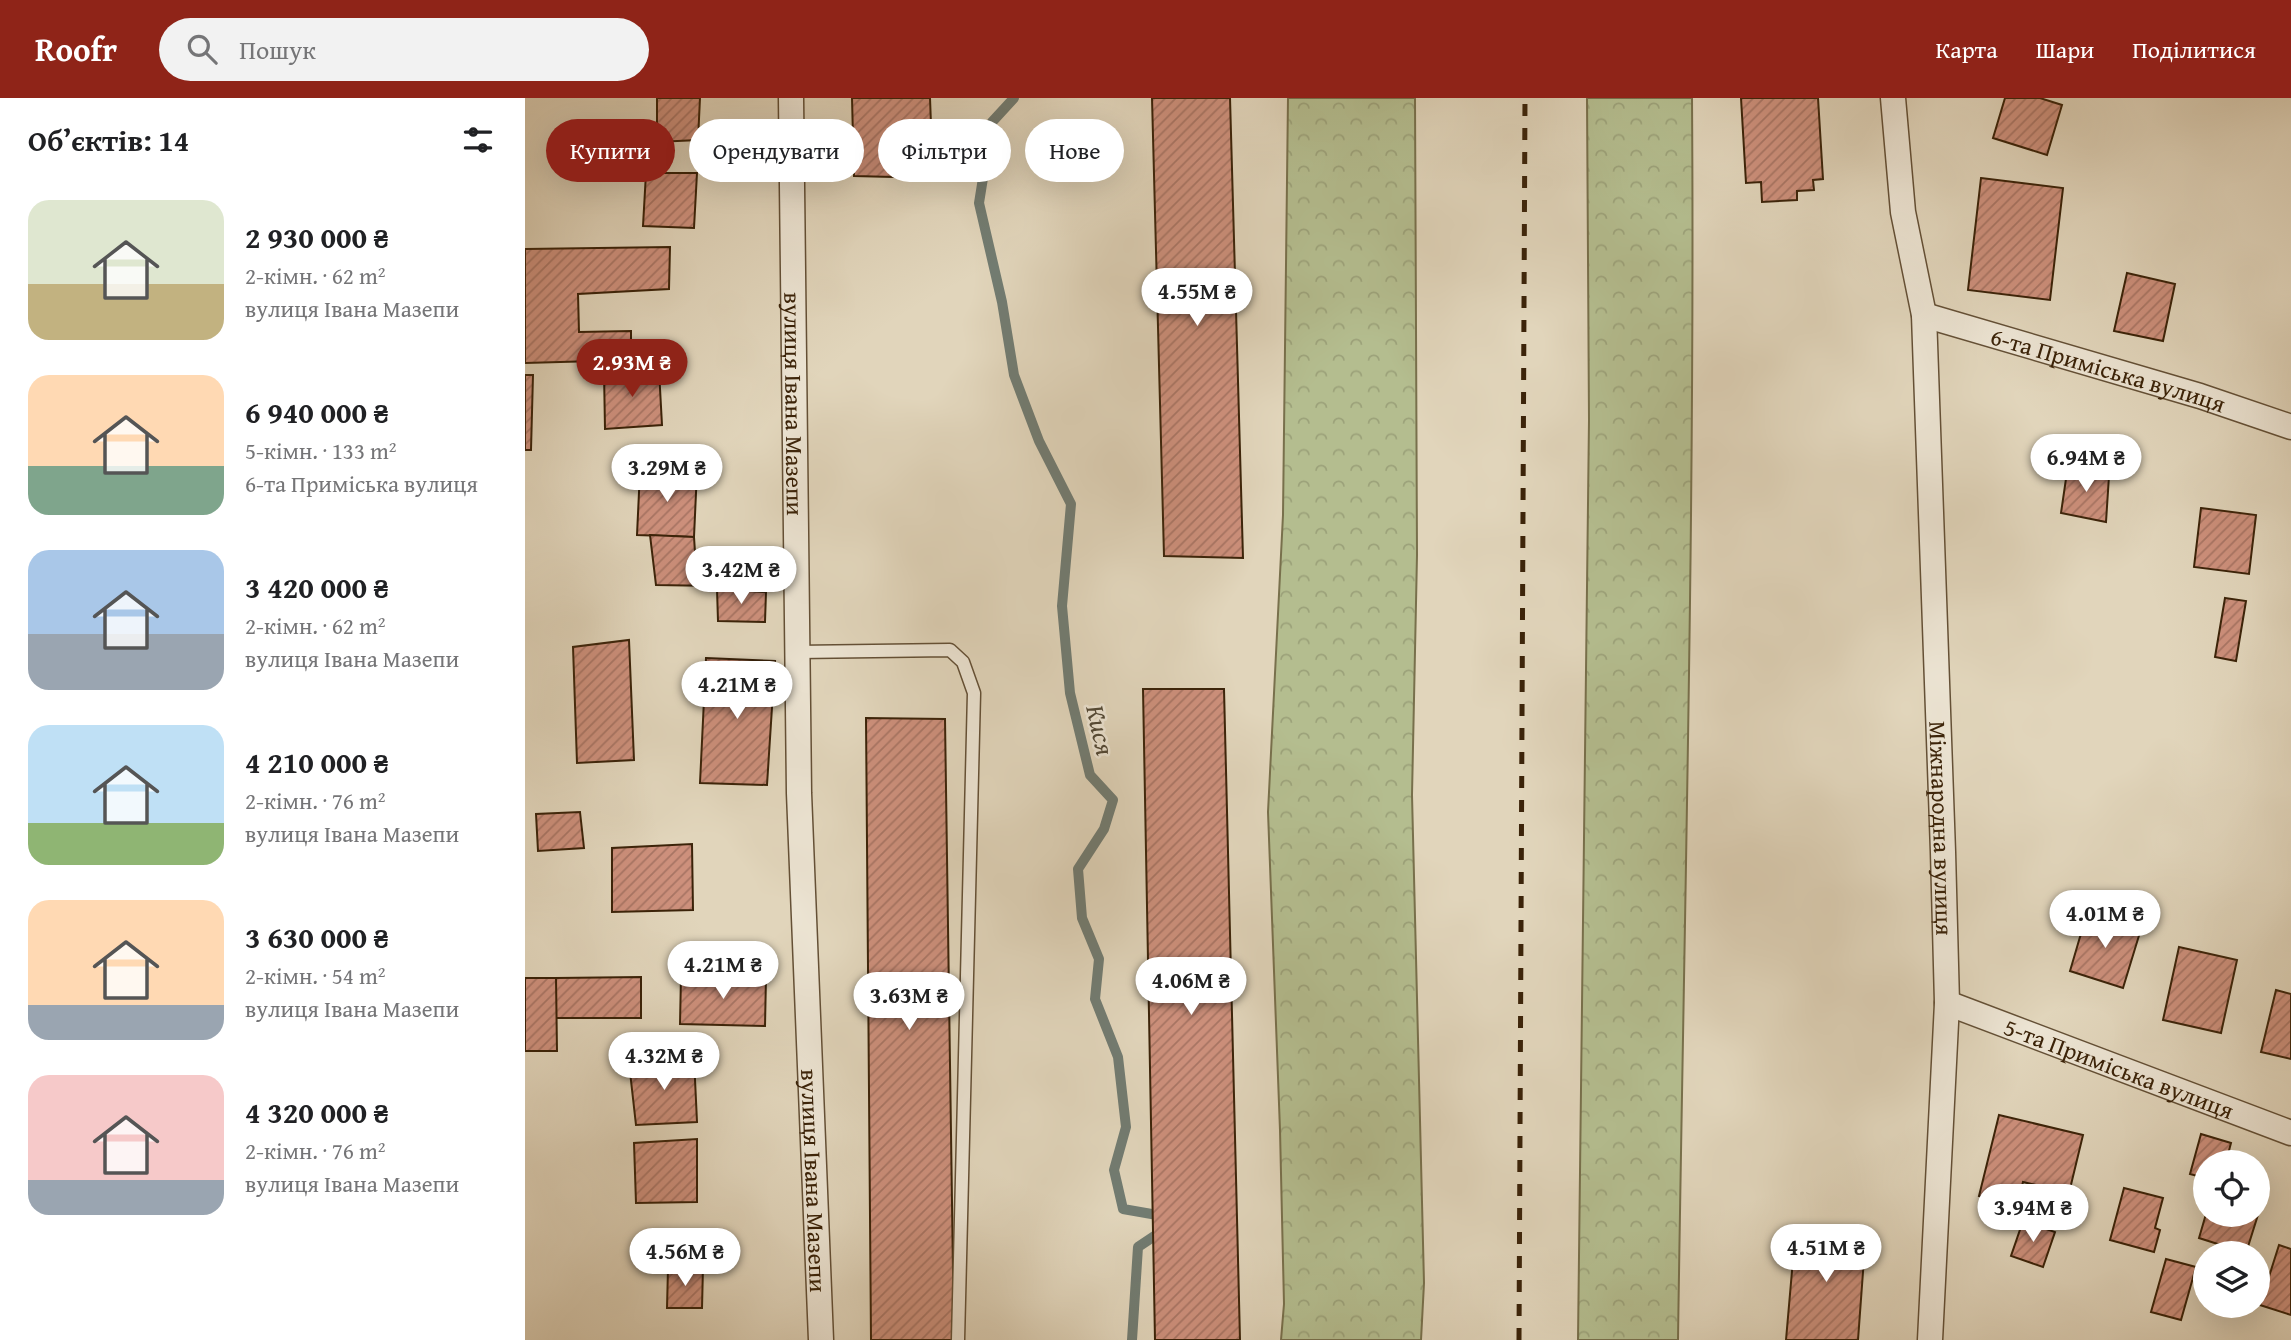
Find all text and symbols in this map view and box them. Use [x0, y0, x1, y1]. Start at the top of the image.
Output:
search box [159, 18, 649, 81]
text: Roofr [35, 25, 117, 73]
icon: search [183, 30, 221, 68]
text: Пошук [239, 30, 316, 69]
text: Карта [1935, 32, 1998, 67]
text: Шари [2036, 32, 2094, 67]
text: Поділитися [2132, 32, 2256, 67]
text: Об’єктів: 14 [28, 118, 189, 162]
chip: Купити [546, 119, 675, 182]
chip: Орендувати [689, 119, 864, 182]
chip: Фільтри [878, 119, 1011, 182]
chip: Нове [1025, 119, 1124, 182]
icon: filters [459, 121, 497, 159]
text: 2 930 000 ₴ [245, 215, 389, 259]
icon: home [84, 228, 168, 312]
text: 2-кімн. · 62 m² [245, 259, 386, 292]
pin: 4.55M ₴ [1132, 268, 1262, 328]
text: 4.55M ₴ [1157, 274, 1237, 307]
text: вулиця Івана Мазепи [245, 292, 459, 325]
street label: вулиця Івана Мазепи [776, 292, 813, 516]
street label: 6-та Приміська вулиця [1987, 318, 2230, 421]
pin: 2.93M ₴ [567, 340, 697, 399]
text: 2.93M ₴ [592, 345, 672, 378]
text: 6 940 000 ₴ [245, 390, 389, 434]
icon: home [84, 403, 168, 487]
text: 5-кімн. · 133 m² [245, 434, 397, 467]
pin: 6.94M ₴ [2021, 434, 2151, 494]
text: 6.94M ₴ [2046, 440, 2126, 473]
pin: 3.29M ₴ [602, 444, 732, 504]
text: 3.29M ₴ [627, 450, 707, 483]
text: 6-та Приміська вулиця [245, 467, 478, 500]
pin: 3.42M ₴ [676, 546, 806, 606]
text: 3.42M ₴ [701, 552, 781, 585]
text: 3 420 000 ₴ [245, 565, 389, 609]
icon: home [84, 578, 168, 662]
text: 2-кімн. · 62 m² [245, 609, 386, 642]
text: вулиця Івана Мазепи [245, 642, 459, 675]
pin: 4.21M ₴ [672, 662, 802, 721]
text: 4.21M ₴ [697, 667, 777, 700]
water label: Кися [1076, 701, 1126, 759]
street label: Міжнародна вулиця [1921, 720, 1963, 936]
text: 4 210 000 ₴ [245, 740, 389, 784]
icon: home [84, 753, 168, 837]
text: 2-кімн. · 76 m² [245, 784, 386, 817]
text: вулиця Івана Мазепи [245, 817, 459, 850]
pin: 4.01M ₴ [2040, 890, 2170, 950]
text: 4.01M ₴ [2065, 896, 2145, 929]
text: 3 630 000 ₴ [245, 915, 389, 959]
icon: home [84, 928, 168, 1012]
pin: 4.21M ₴ [658, 942, 788, 1001]
text: 4.21M ₴ [683, 947, 763, 980]
pin: 4.06M ₴ [1126, 958, 1256, 1017]
text: 2-кімн. · 54 m² [245, 959, 386, 992]
text: 4.06M ₴ [1151, 963, 1231, 996]
pin: 3.63M ₴ [844, 972, 974, 1032]
text: 3.63M ₴ [869, 978, 949, 1011]
text: вулиця Івана Мазепи [245, 992, 459, 1025]
street label: 5-та Приміська вулиця [1999, 1009, 2239, 1127]
pin: 4.32M ₴ [599, 1032, 729, 1092]
text: 4.32M ₴ [624, 1038, 704, 1071]
street label: вулиця Івана Мазепи [793, 1068, 837, 1293]
text: 4 320 000 ₴ [245, 1090, 389, 1134]
icon: home [84, 1103, 168, 1187]
text: 2-кімн. · 76 m² [245, 1134, 386, 1167]
map controls [2193, 1150, 2270, 1318]
button: locate [2193, 1150, 2270, 1227]
text: вулиця Івана Мазепи [245, 1167, 459, 1200]
pin: 3.94M ₴ [1968, 1184, 2098, 1244]
text: 3.94M ₴ [1993, 1190, 2073, 1223]
pin: 4.51M ₴ [1761, 1224, 1891, 1284]
pin: 4.56M ₴ [620, 1228, 750, 1288]
text: 4.51M ₴ [1786, 1230, 1866, 1263]
text: 4.56M ₴ [645, 1234, 725, 1267]
button: layers [2193, 1241, 2270, 1318]

